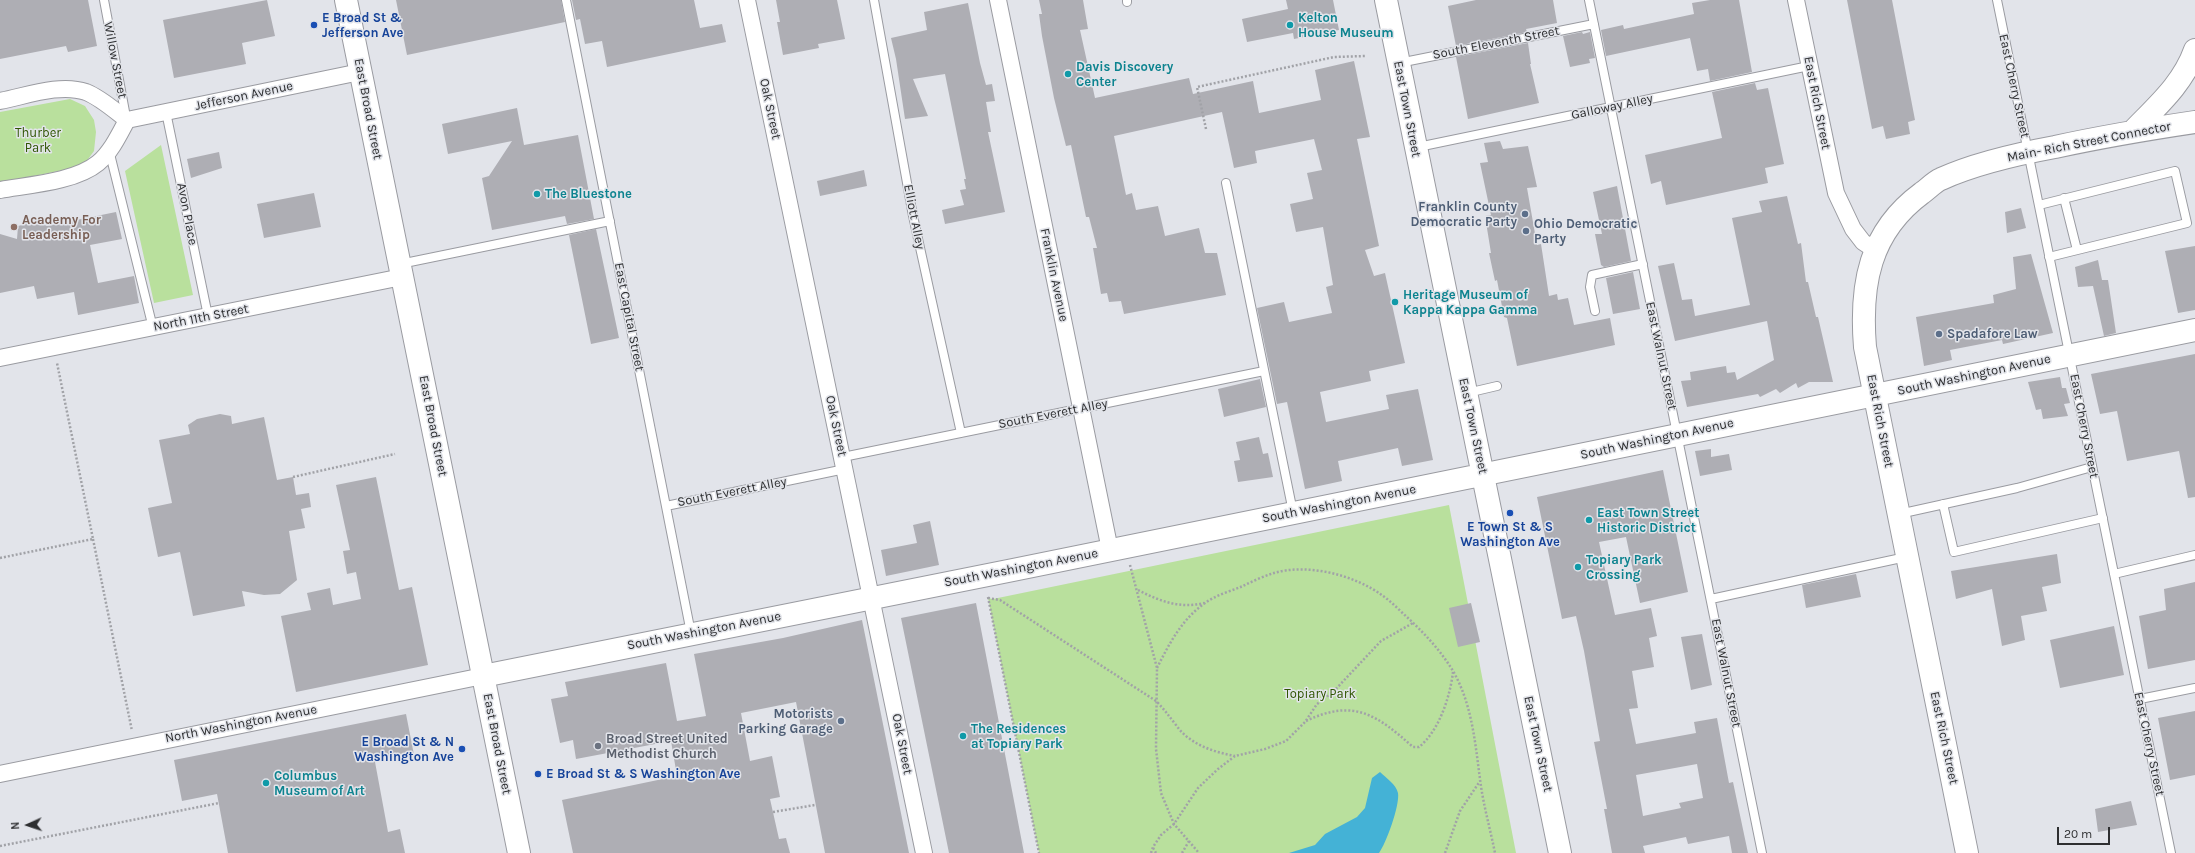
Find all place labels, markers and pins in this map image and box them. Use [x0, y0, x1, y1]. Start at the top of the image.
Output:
place label: E Broad St & Jefferson Ave [322, 10, 403, 41]
place label: Kelton House Museum [1298, 10, 1393, 41]
marker: E Broad St & Jefferson Ave [309, 20, 319, 30]
marker: Kelton House Museum [1285, 20, 1295, 30]
place label: Davis Discovery Center [1076, 59, 1173, 90]
marker: Davis Discovery Center [1063, 69, 1073, 79]
place label: The Bluestone [545, 186, 632, 202]
marker: The Bluestone [532, 189, 542, 199]
place label: Franklin County Democratic Party [1410, 199, 1517, 230]
marker: Franklin County Democratic Party [1520, 209, 1530, 219]
place label: Academy For Leadership [22, 212, 101, 243]
place label: Ohio Democratic Party [1534, 216, 1637, 247]
marker: Academy For Leadership [9, 222, 19, 232]
marker: Ohio Democratic Party [1521, 226, 1531, 236]
place label: Heritage Museum of Kappa Kappa Gamma [1403, 287, 1537, 318]
marker: Heritage Museum of Kappa Kappa Gamma [1390, 297, 1400, 307]
place label: Spadafore Law [1947, 326, 2038, 342]
marker: Spadafore Law [1934, 329, 1944, 339]
place label: East Town Street Historic District [1597, 505, 1699, 536]
marker: E Town St & S Washington Ave [1505, 508, 1515, 518]
marker: East Town Street Historic District [1584, 515, 1594, 525]
place label: E Town St & S Washington Ave [1460, 519, 1560, 550]
place label: Topiary Park Crossing [1586, 552, 1662, 583]
marker: Topiary Park Crossing [1573, 562, 1583, 572]
place label: Motorists Parking Garage [738, 706, 833, 737]
marker: Motorists Parking Garage [836, 716, 846, 726]
place label: The Residences at Topiary Park [971, 721, 1066, 752]
place label: Broad Street United Methodist Church [606, 731, 728, 762]
marker: The Residences at Topiary Park [958, 731, 968, 741]
place label: E Broad St & N Washington Ave [354, 734, 454, 765]
marker: Broad Street United Methodist Church [593, 741, 603, 751]
marker: E Broad St & N Washington Ave [457, 744, 467, 754]
place label: E Broad St & S Washington Ave [546, 766, 740, 782]
place label: Columbus Museum of Art [274, 768, 365, 799]
marker: E Broad St & S Washington Ave [533, 769, 543, 779]
marker: Columbus Museum of Art [261, 778, 271, 788]

